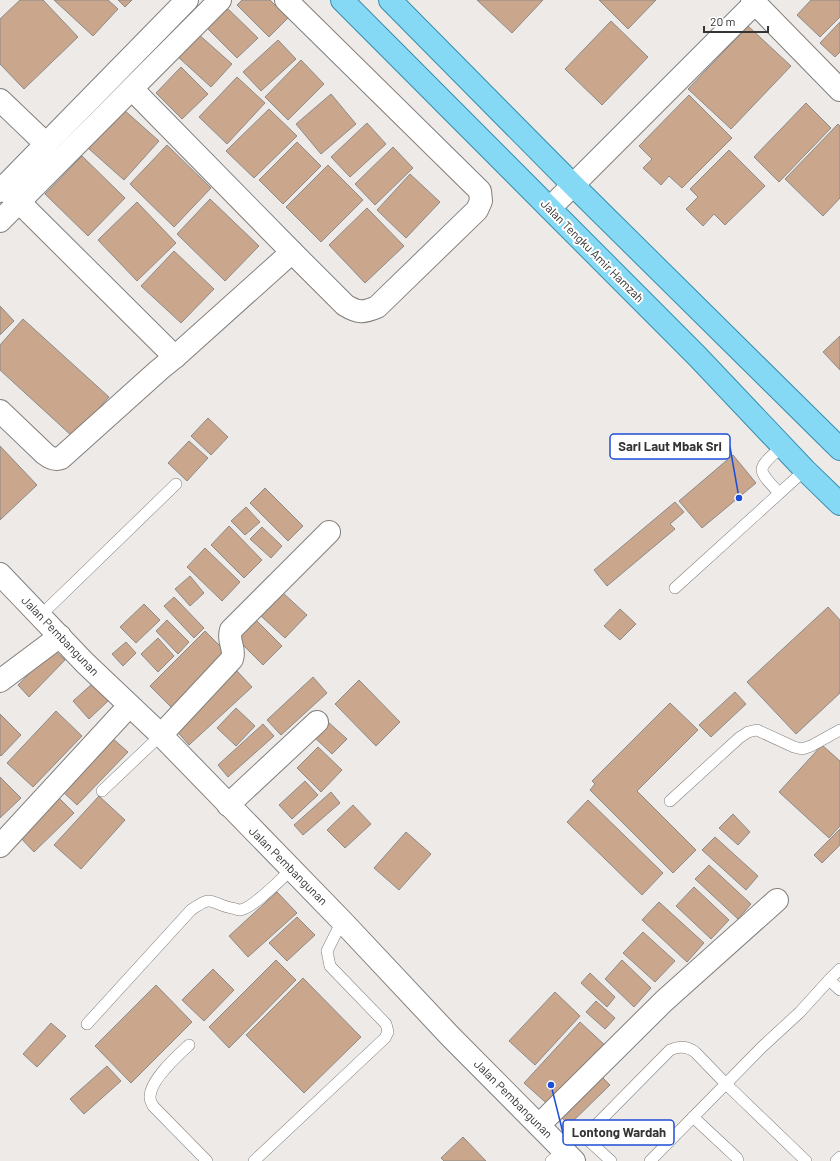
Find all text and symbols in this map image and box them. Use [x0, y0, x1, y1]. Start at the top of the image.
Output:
scale bar [704, 8, 768, 34]
text: 20 m [710, 14, 736, 28]
street label: Jalan Tengku Amir Hamzah [538, 196, 647, 305]
callout: Sari Laut Mbak Sri [610, 434, 730, 459]
text: Sari Laut Mbak Sri [618, 438, 722, 454]
street label: Jalan Pembangunan [19, 593, 102, 678]
street label: Jalan Pembangunan [247, 823, 331, 907]
street label: Jalan Pembangunan [472, 1056, 556, 1140]
callout: Lontong Wardah [563, 1120, 674, 1145]
text: Lontong Wardah [572, 1124, 666, 1140]

